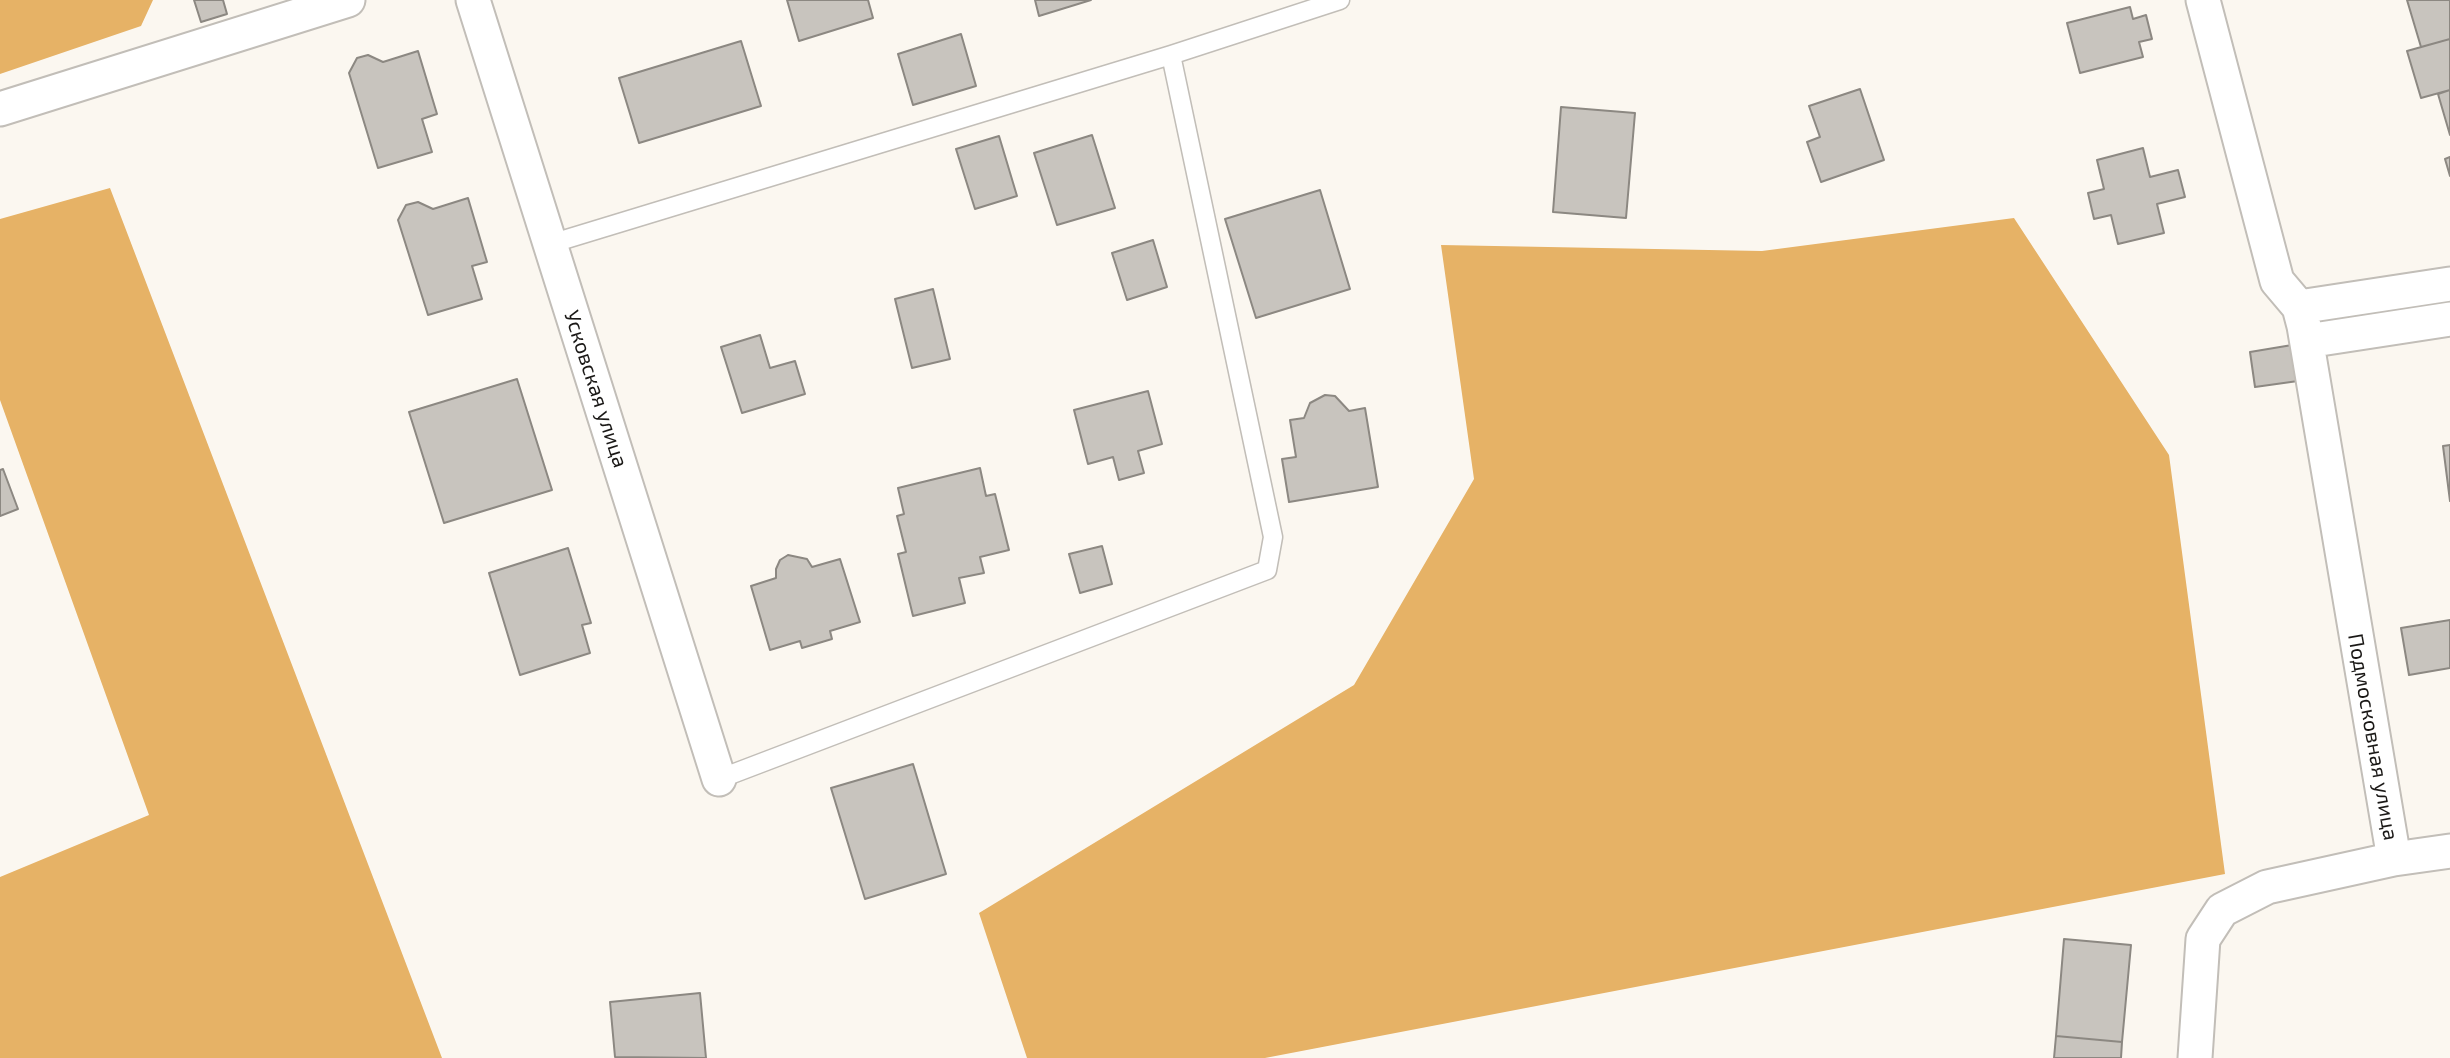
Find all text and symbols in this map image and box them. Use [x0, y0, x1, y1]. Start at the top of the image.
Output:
street label: Усковская улица [559, 307, 633, 471]
street label: Подмосковная улица [2342, 632, 2404, 842]

